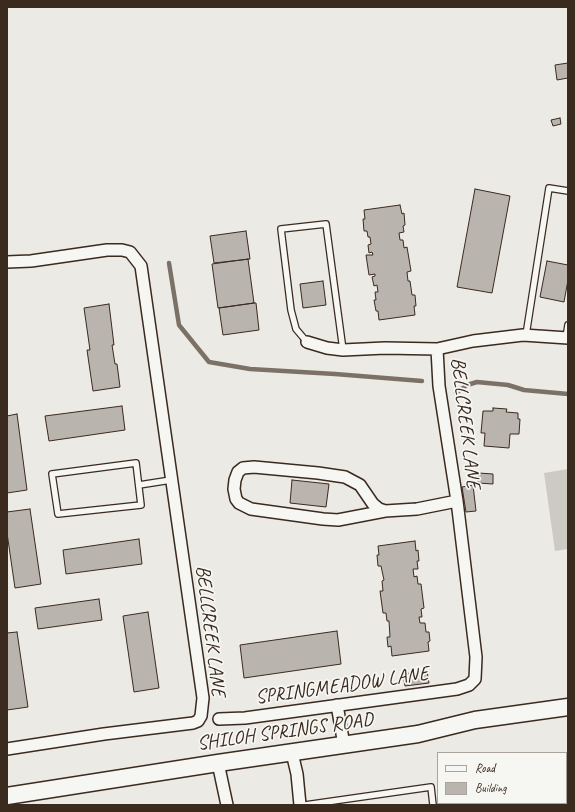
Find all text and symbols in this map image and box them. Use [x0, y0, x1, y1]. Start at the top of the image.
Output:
street label: BELLCREEK LANE [445, 356, 485, 490]
street label: BELLCREEK LANE [190, 564, 230, 698]
street label: SPRINGMEADOW LANE [254, 662, 430, 710]
street label: SHILOH SPRINGS ROAD [195, 708, 375, 756]
legend [437, 752, 567, 804]
text: Road [475, 760, 495, 776]
text: Building [475, 780, 507, 796]

